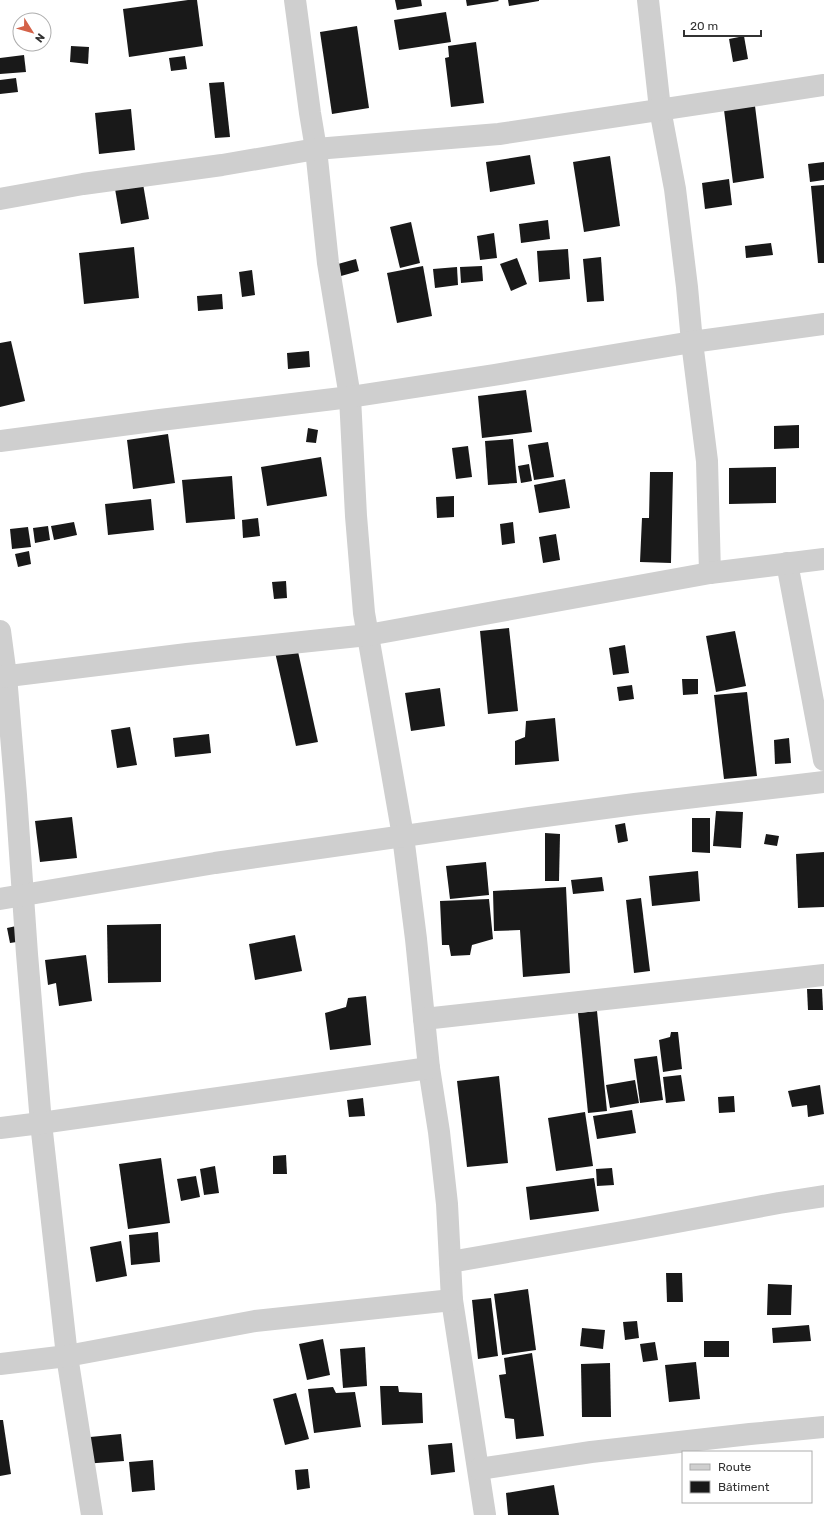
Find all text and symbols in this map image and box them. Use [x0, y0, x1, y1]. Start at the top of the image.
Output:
north arrow [12, 12, 52, 52]
scale bar [684, 12, 761, 38]
text: 20 m [690, 19, 718, 33]
text: N [32, 31, 47, 45]
legend [682, 1451, 812, 1503]
text: Route [718, 1460, 752, 1474]
text: Bâtiment [718, 1480, 770, 1494]

